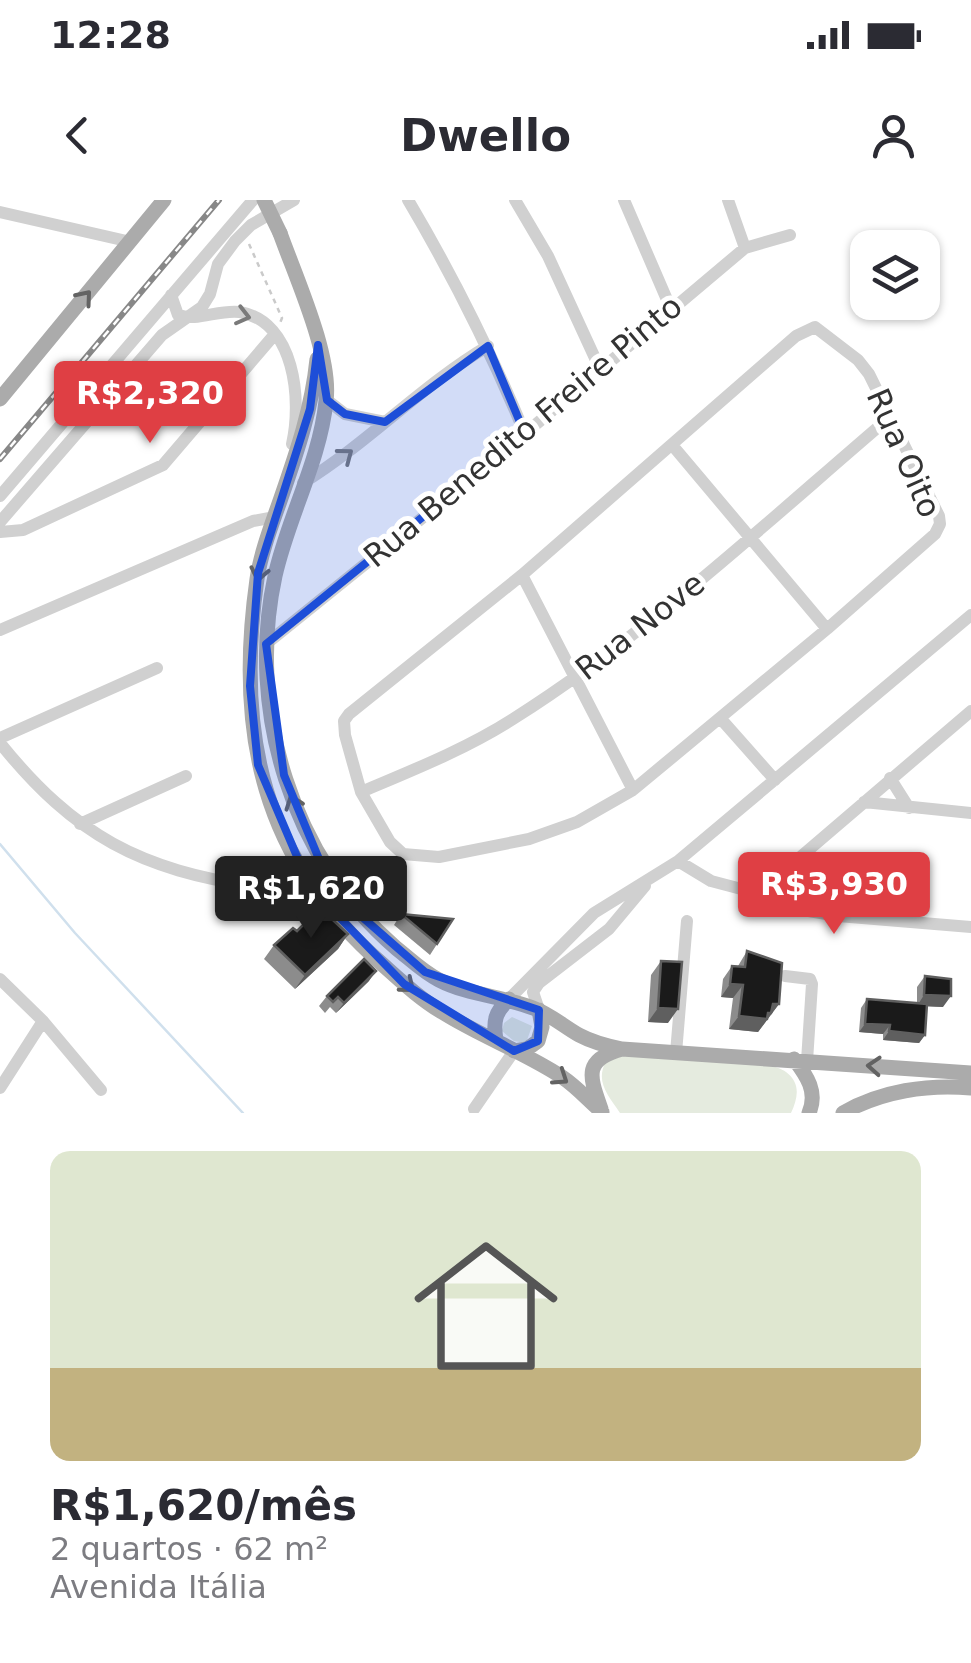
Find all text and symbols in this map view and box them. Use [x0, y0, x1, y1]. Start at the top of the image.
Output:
text: 12:28 [50, 13, 171, 57]
icon: back [50, 108, 105, 163]
icon: person [866, 108, 921, 163]
text: Dwello [400, 109, 571, 162]
map controls [850, 230, 940, 320]
button: layers [850, 230, 940, 320]
street label: Rua Benedito Freire Pinto [356, 287, 690, 575]
one-way arrow [73, 290, 91, 308]
one-way arrow [234, 304, 251, 325]
pin: R$2,320 [58, 361, 242, 446]
text: R$2,320 [76, 374, 224, 412]
street label: Rua Oito [859, 383, 949, 523]
one-way arrow [335, 449, 353, 467]
street label: Rua Nove [568, 564, 712, 688]
one-way arrow [250, 565, 271, 582]
one-way arrow [284, 794, 305, 811]
pin: R$3,930 [742, 852, 926, 937]
pin: R$1,620 [219, 856, 403, 941]
text: R$3,930 [760, 865, 908, 903]
text: R$1,620 [237, 869, 385, 907]
one-way arrow [397, 974, 415, 992]
one-way arrow [865, 1056, 881, 1078]
one-way arrow [549, 1066, 568, 1084]
icon: home [396, 1216, 576, 1396]
text: R$1,620/mês [50, 1481, 357, 1530]
text: 2 quartos · 62 m² [50, 1530, 328, 1568]
text: Avenida Itália [50, 1568, 267, 1606]

